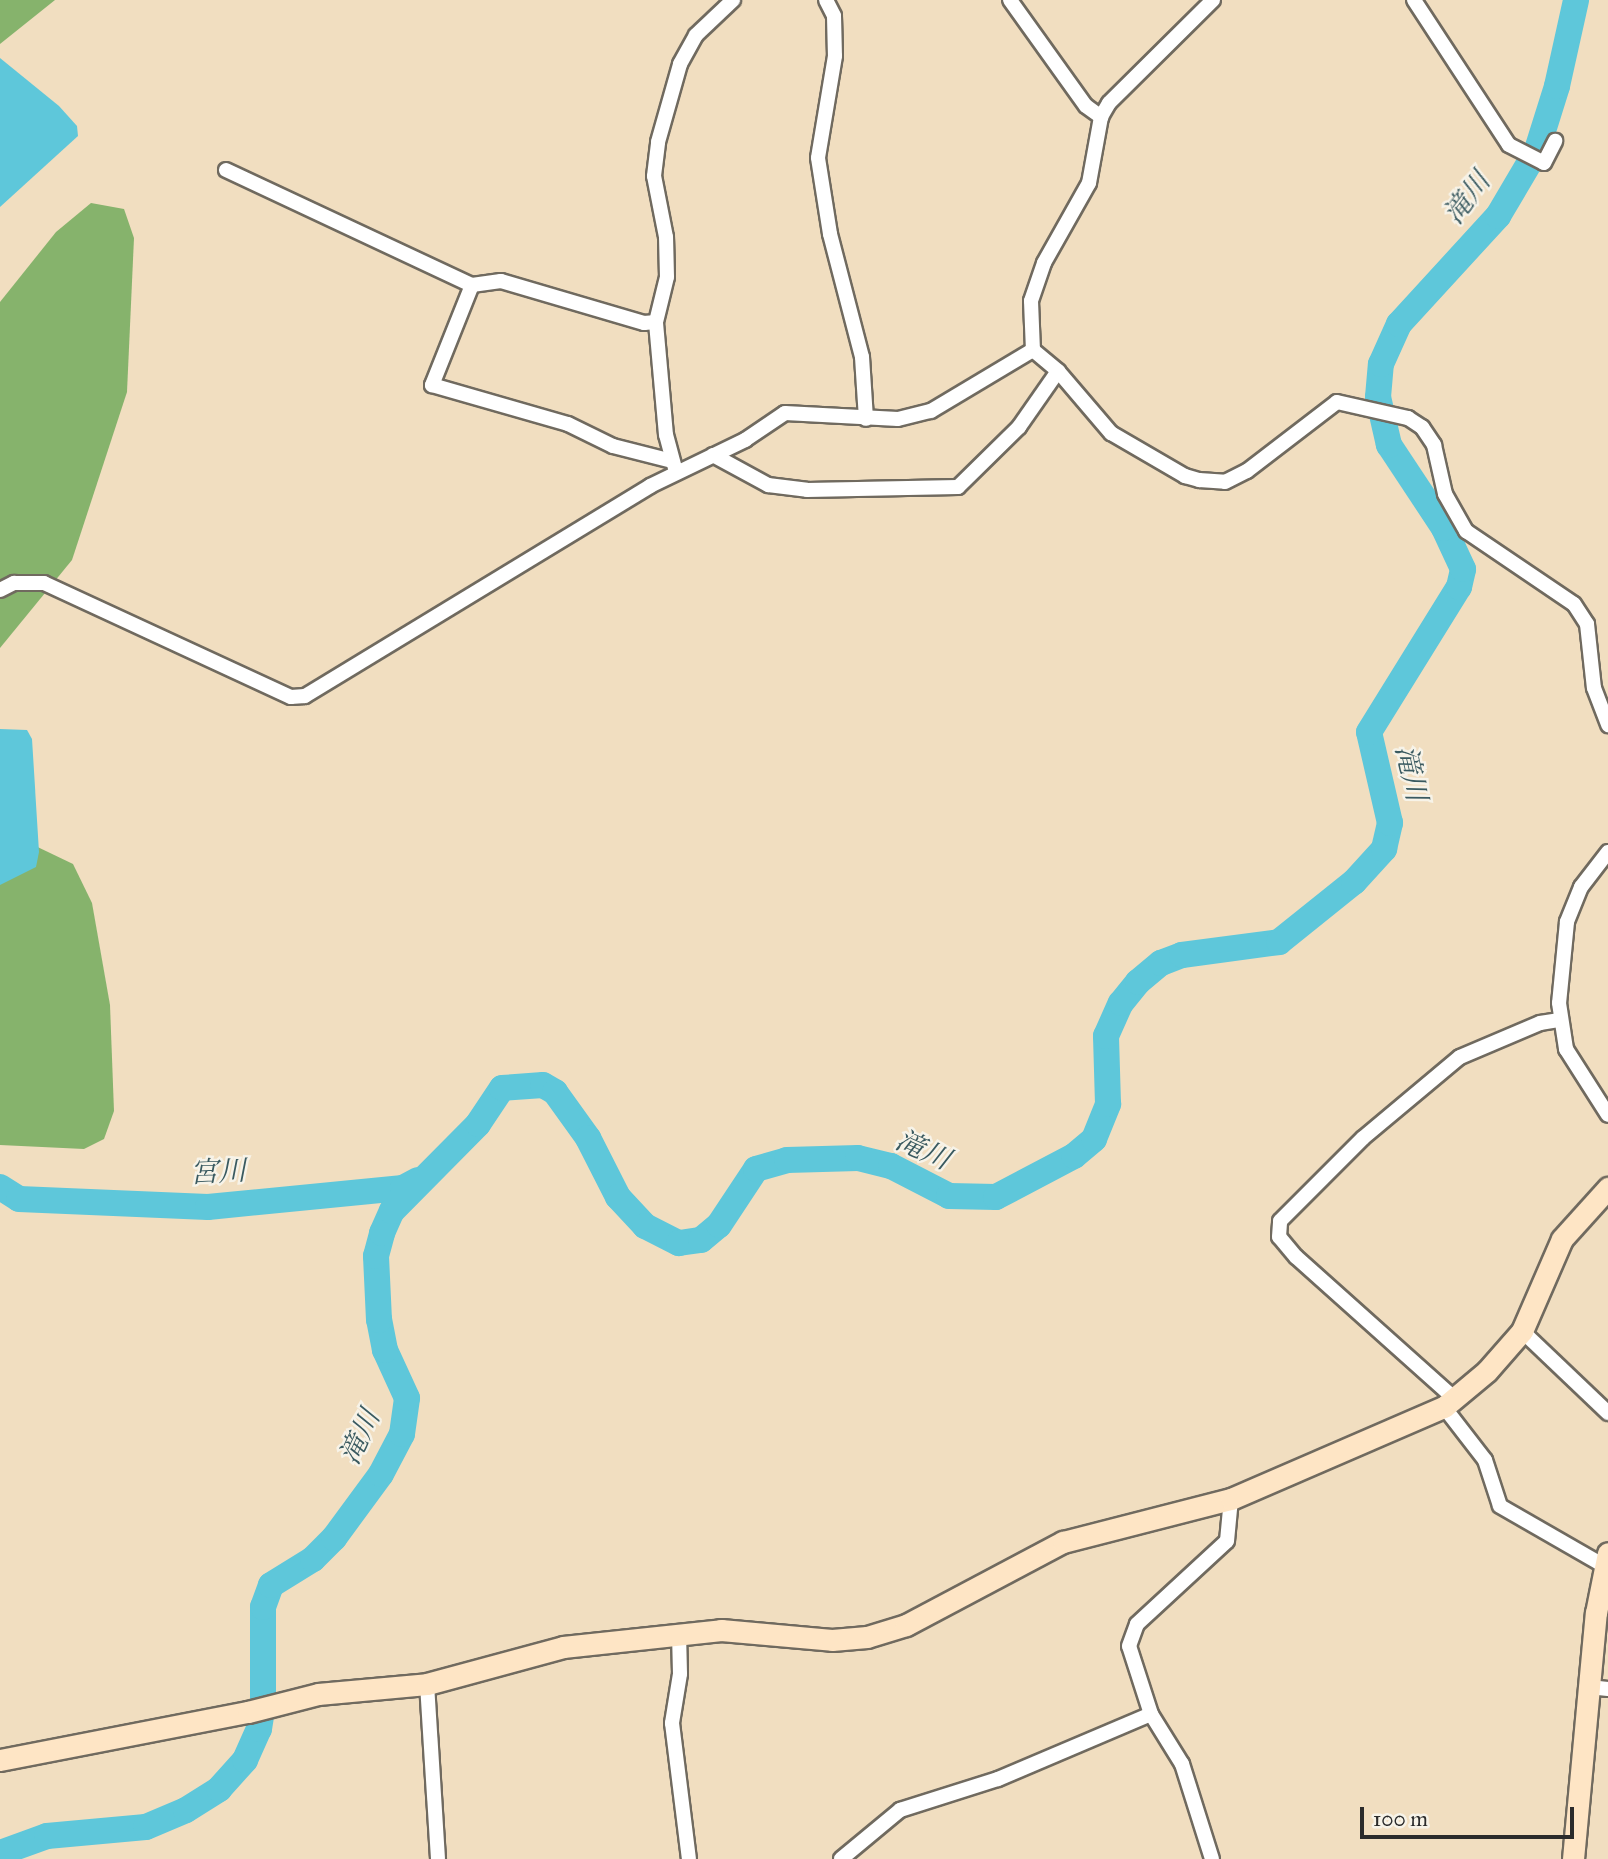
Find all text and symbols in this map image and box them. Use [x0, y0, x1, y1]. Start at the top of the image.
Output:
water label: 滝川 [1437, 166, 1497, 230]
water label: 滝川 [1388, 742, 1434, 804]
water label: 滝川 [891, 1123, 955, 1177]
water label: 宮川 [189, 1154, 247, 1190]
water label: 滝川 [333, 1405, 387, 1469]
scale bar [1363, 1792, 1576, 1836]
text: 100 m [1373, 1806, 1428, 1832]

